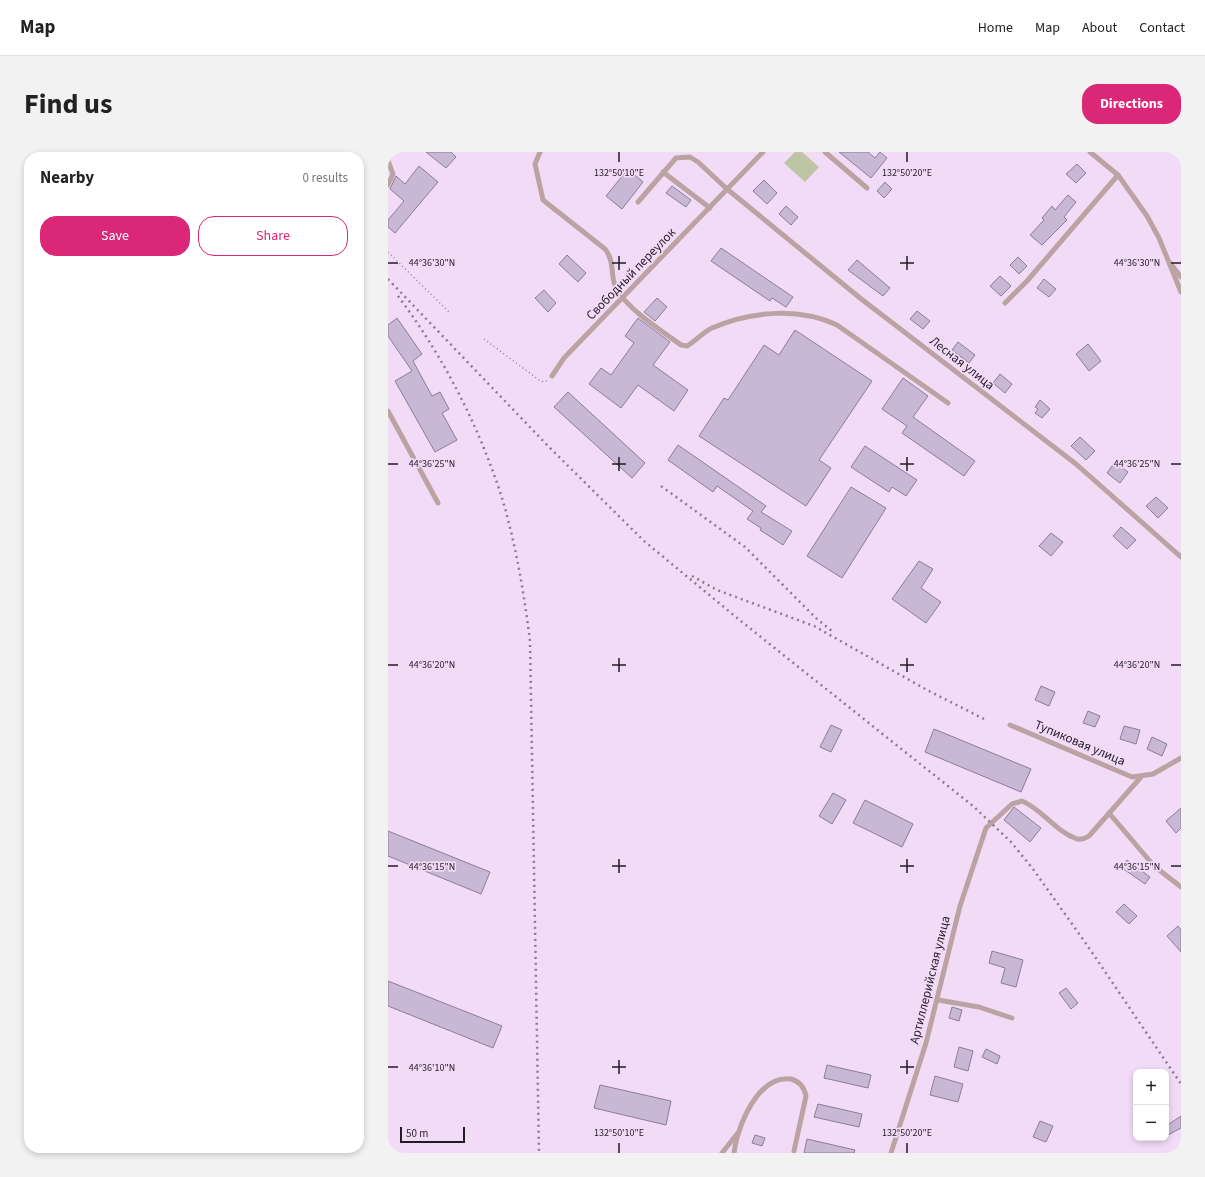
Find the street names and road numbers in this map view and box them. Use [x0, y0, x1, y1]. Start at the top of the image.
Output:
street label: Свободный переулок [582, 224, 680, 324]
street label: Лесная улица [926, 332, 998, 394]
street label: Тупиковая улица [1032, 716, 1128, 770]
street label: Артиллерийская улица [905, 914, 955, 1046]

